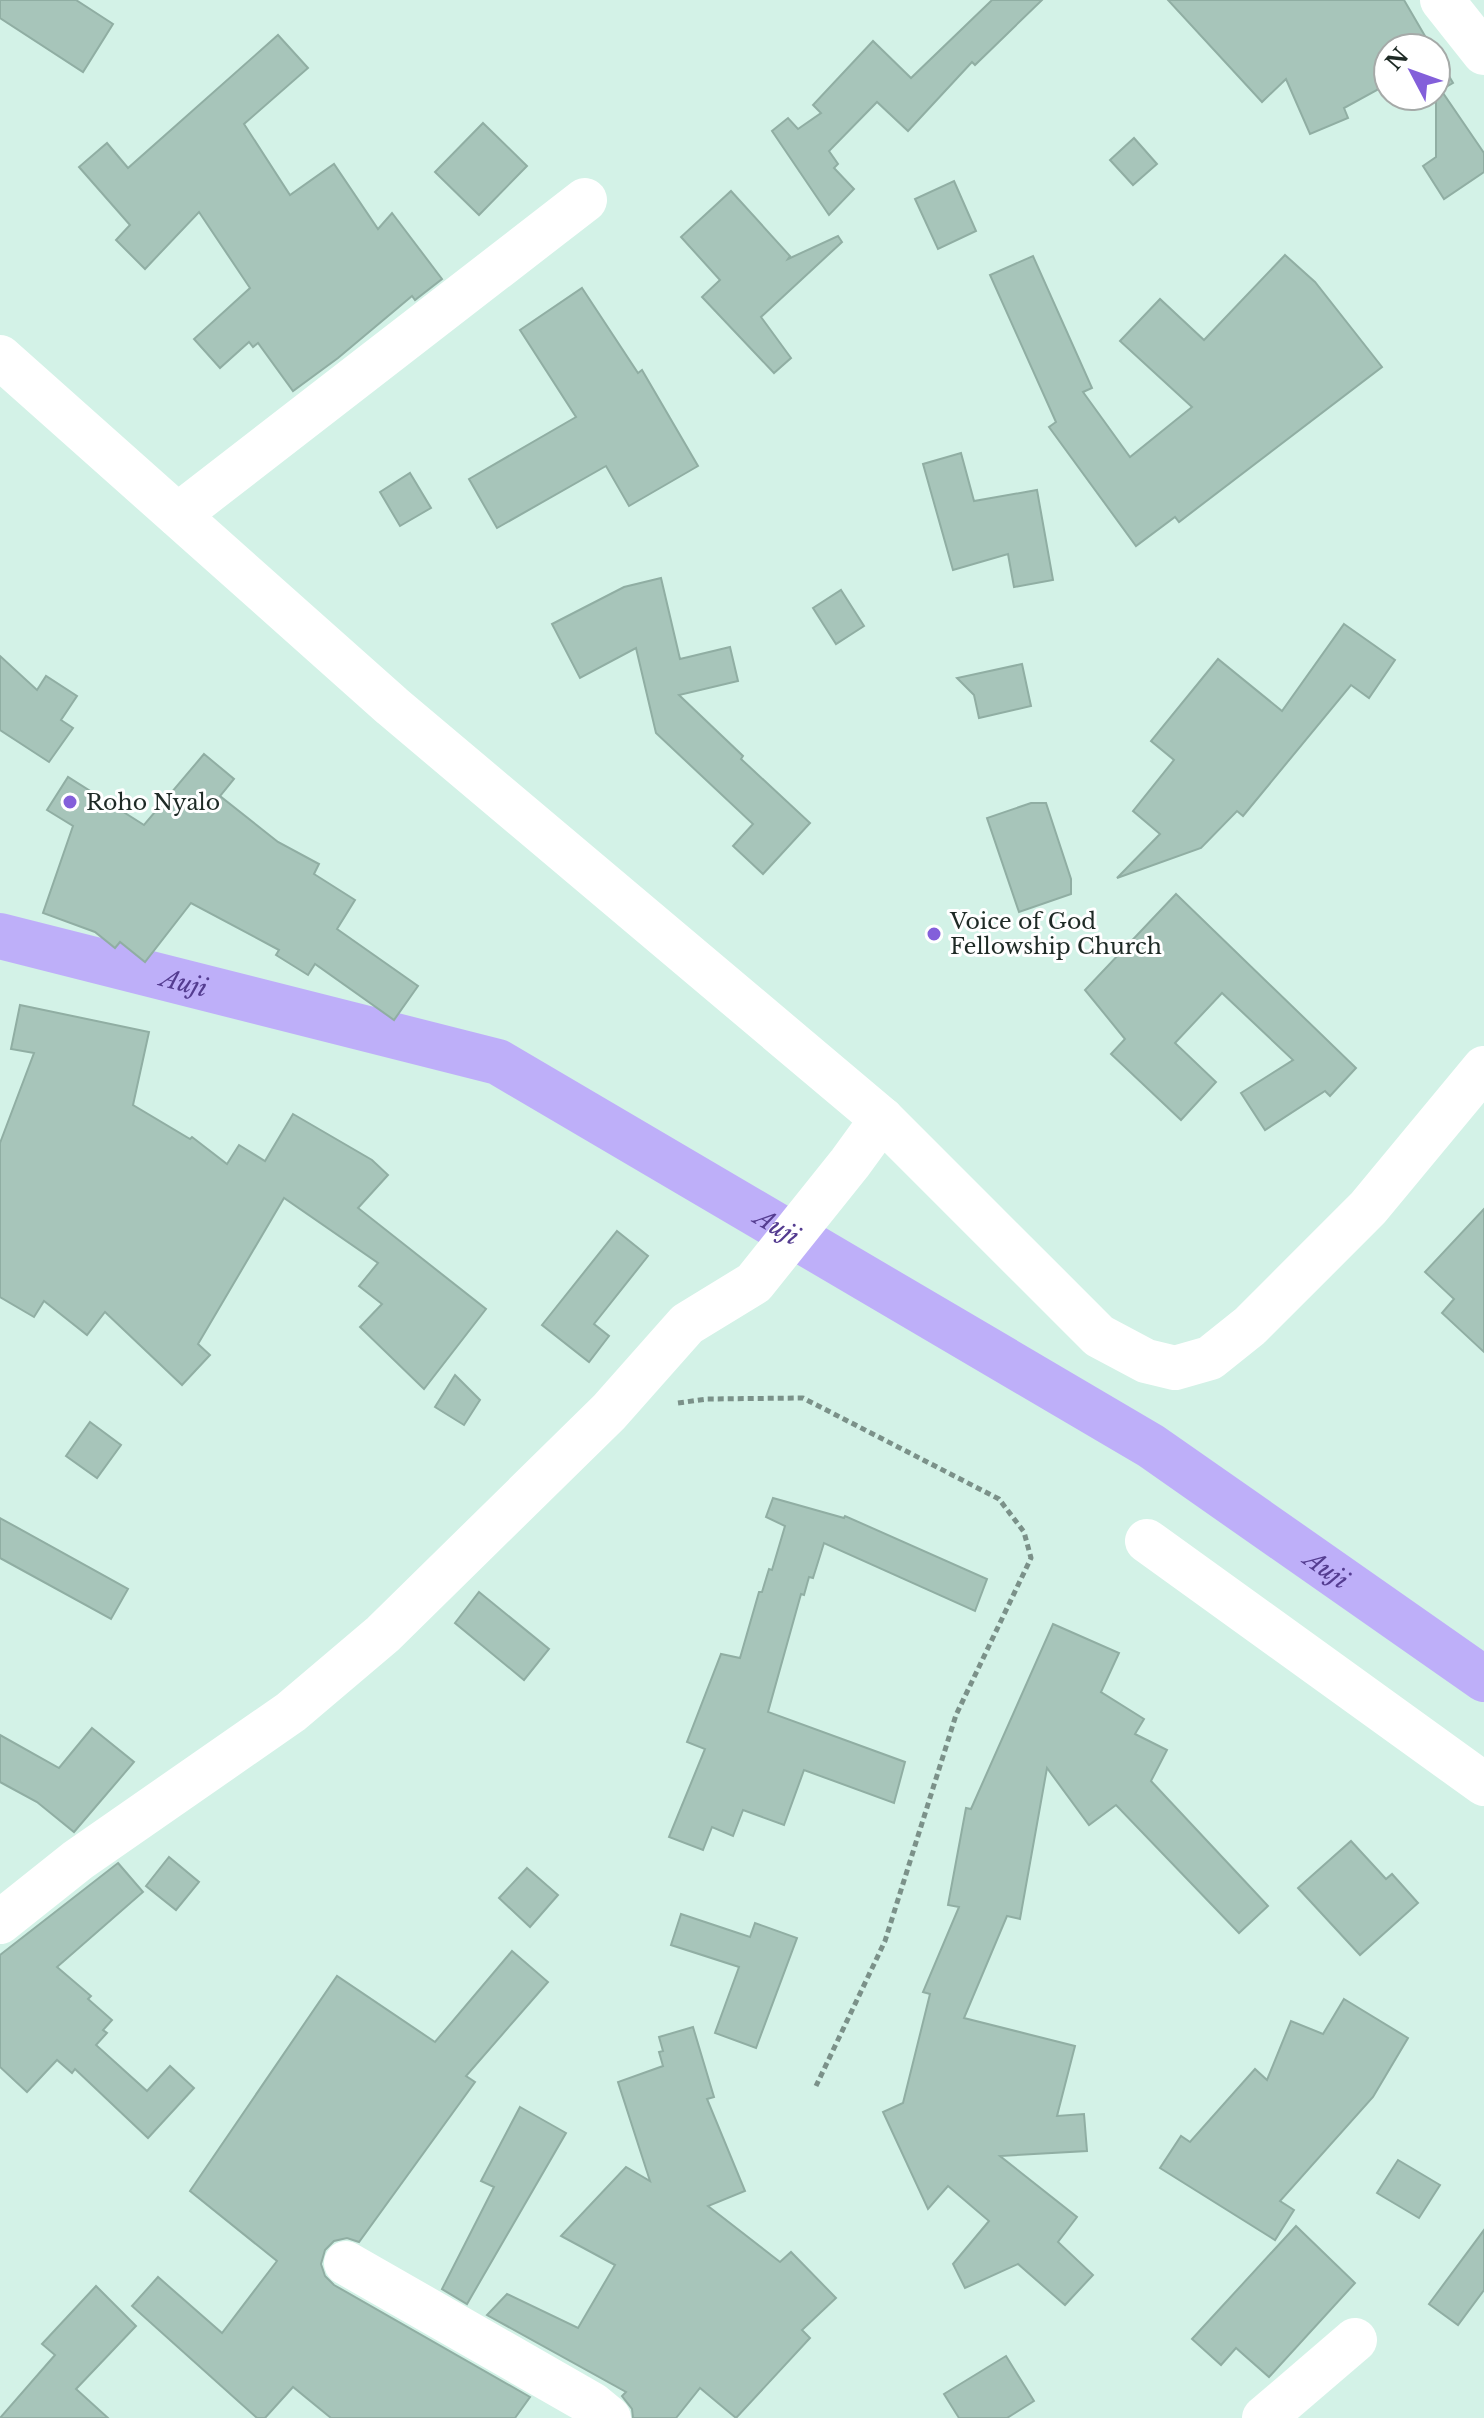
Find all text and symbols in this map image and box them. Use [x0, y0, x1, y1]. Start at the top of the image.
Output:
north arrow [1372, 32, 1452, 112]
text: N [1380, 42, 1414, 76]
place label: Roho Nyalo [86, 789, 220, 816]
marker: Roho Nyalo [61, 793, 79, 811]
place label: Voice of God Fellowship Church [949, 908, 1162, 960]
marker: Voice of God Fellowship Church [925, 925, 943, 943]
water label: Auji [155, 962, 211, 1003]
water label: Auji [747, 1200, 806, 1251]
water label: Auji [1297, 1542, 1355, 1595]

